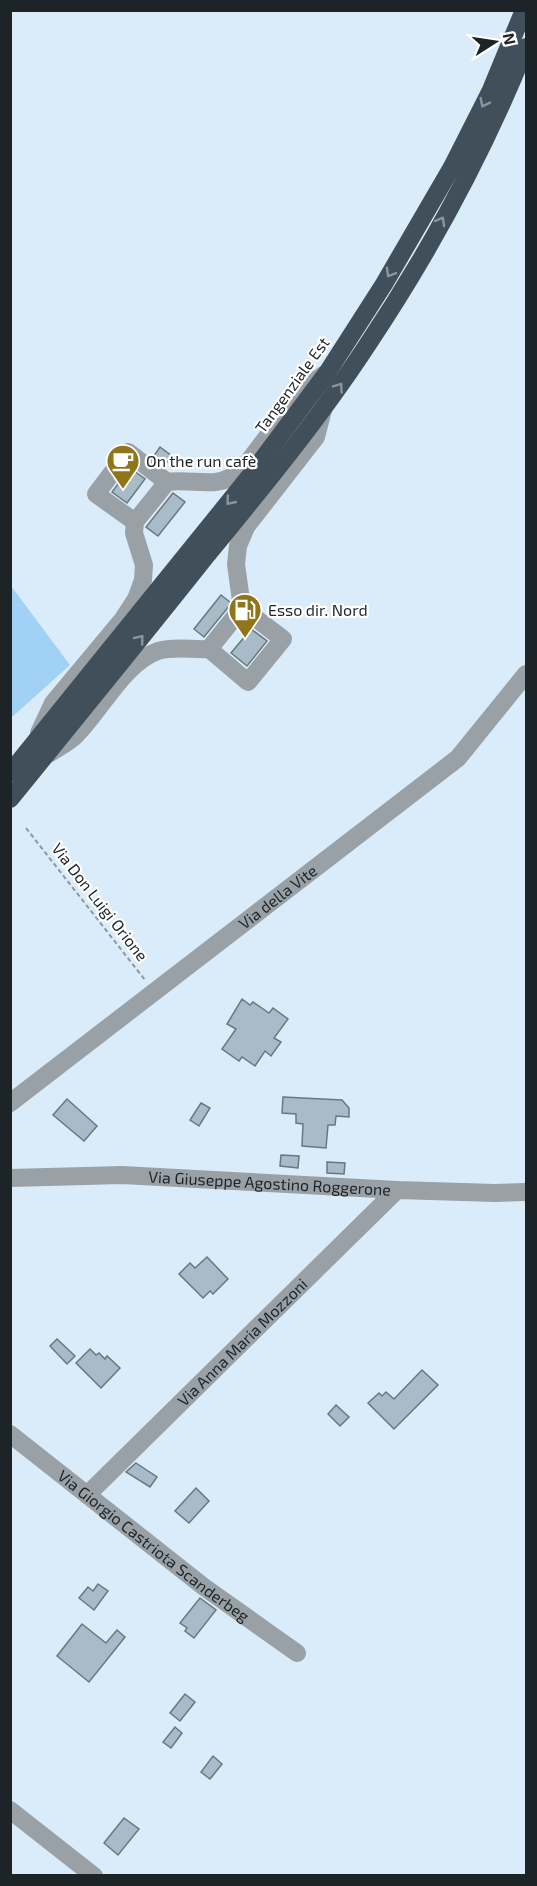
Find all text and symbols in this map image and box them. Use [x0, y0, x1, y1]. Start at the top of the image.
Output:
north arrow [465, 12, 525, 72]
text: N [500, 31, 521, 46]
one-way arrow [480, 96, 492, 107]
one-way arrow [434, 217, 445, 227]
one-way arrow [386, 267, 397, 277]
street label: Tangenziale Est [251, 333, 333, 436]
one-way arrow [332, 383, 343, 394]
cafe icon: On the run cafè [105, 443, 141, 490]
place label: On the run cafè [146, 451, 256, 470]
one-way arrow [226, 494, 237, 505]
fuel station icon: Esso dir. Nord [227, 592, 263, 639]
place label: Esso dir. Nord [268, 600, 368, 619]
one-way arrow [132, 635, 143, 646]
street label: Via Don Luigi Orione [48, 839, 152, 964]
street label: Via della Vite [235, 860, 320, 933]
street label: Via Giuseppe Agostino Roggerone [148, 1166, 392, 1199]
street label: Via Anna Maria Mozzoni [173, 1274, 311, 1410]
street label: Via Giorgio Castriota Scanderbeg [54, 1465, 253, 1625]

